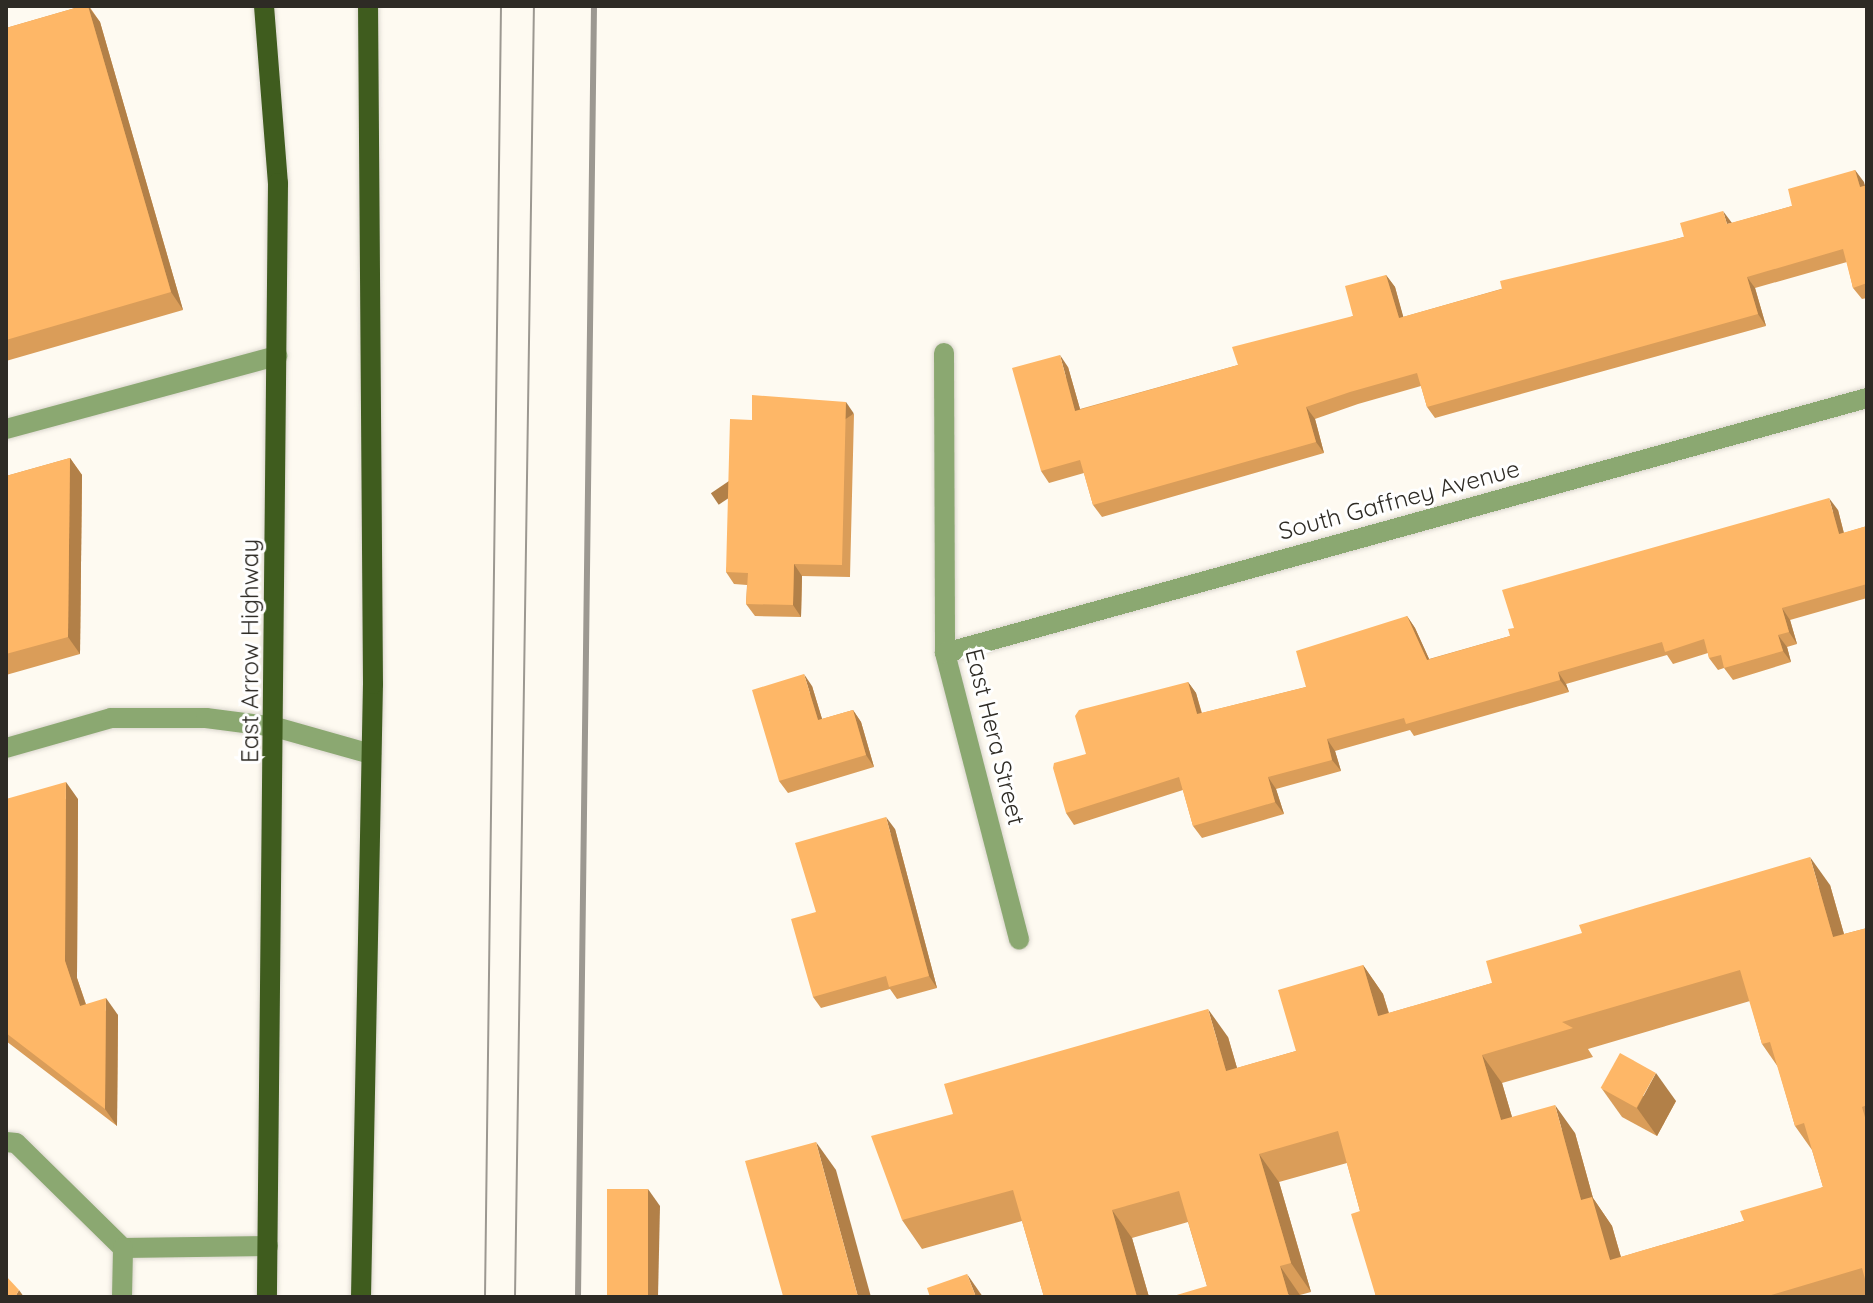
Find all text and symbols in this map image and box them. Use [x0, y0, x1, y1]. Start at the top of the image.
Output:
street label: South Gaffney Avenue [1275, 454, 1523, 546]
street label: East Arrow Highway [236, 539, 264, 763]
street label: East Hera Street [959, 646, 1031, 828]

